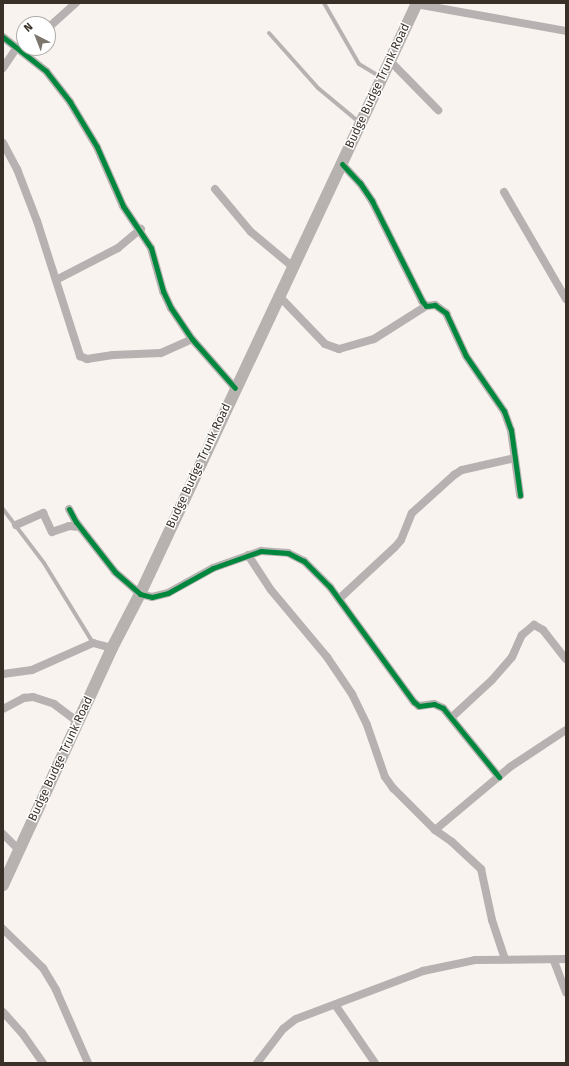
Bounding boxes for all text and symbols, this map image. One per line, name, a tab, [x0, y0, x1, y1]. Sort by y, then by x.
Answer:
north arrow	[16, 16, 56, 56]
text: N	[21, 20, 35, 35]
street label: Budge Budge Trunk Road	[343, 21, 413, 151]
street label: Budge Budge Trunk Road	[164, 401, 234, 531]
street label: Budge Budge Trunk Road	[26, 694, 96, 824]

